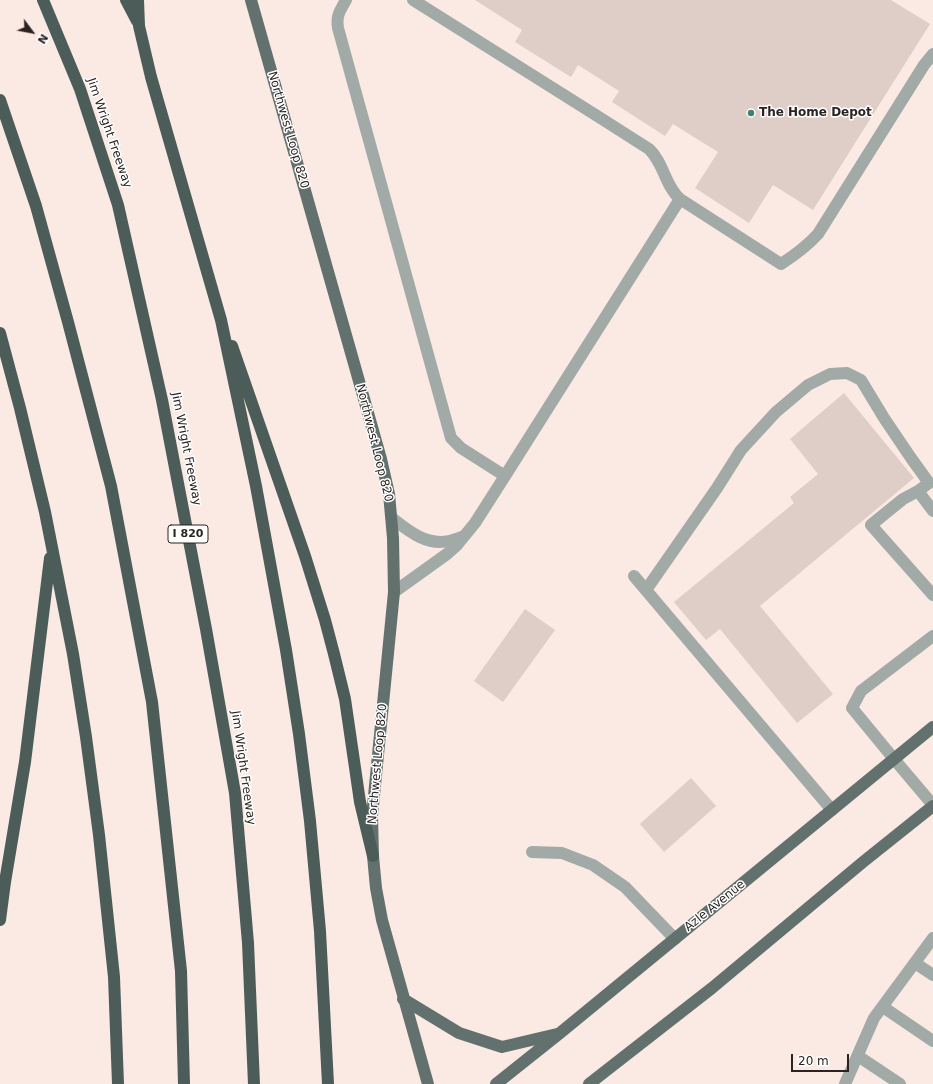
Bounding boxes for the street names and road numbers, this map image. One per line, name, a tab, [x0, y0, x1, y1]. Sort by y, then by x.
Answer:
street label: Northwest Loop 820	[264, 70, 312, 190]
street label: Jim Wright Freeway	[83, 76, 135, 190]
street label: Northwest Loop 820	[352, 383, 396, 503]
street label: Jim Wright Freeway	[168, 391, 204, 507]
road number: I 820	[168, 525, 208, 543]
street label: Northwest Loop 820	[366, 703, 390, 825]
street label: Jim Wright Freeway	[228, 710, 258, 826]
street label: Azle Avenue	[682, 877, 748, 935]

